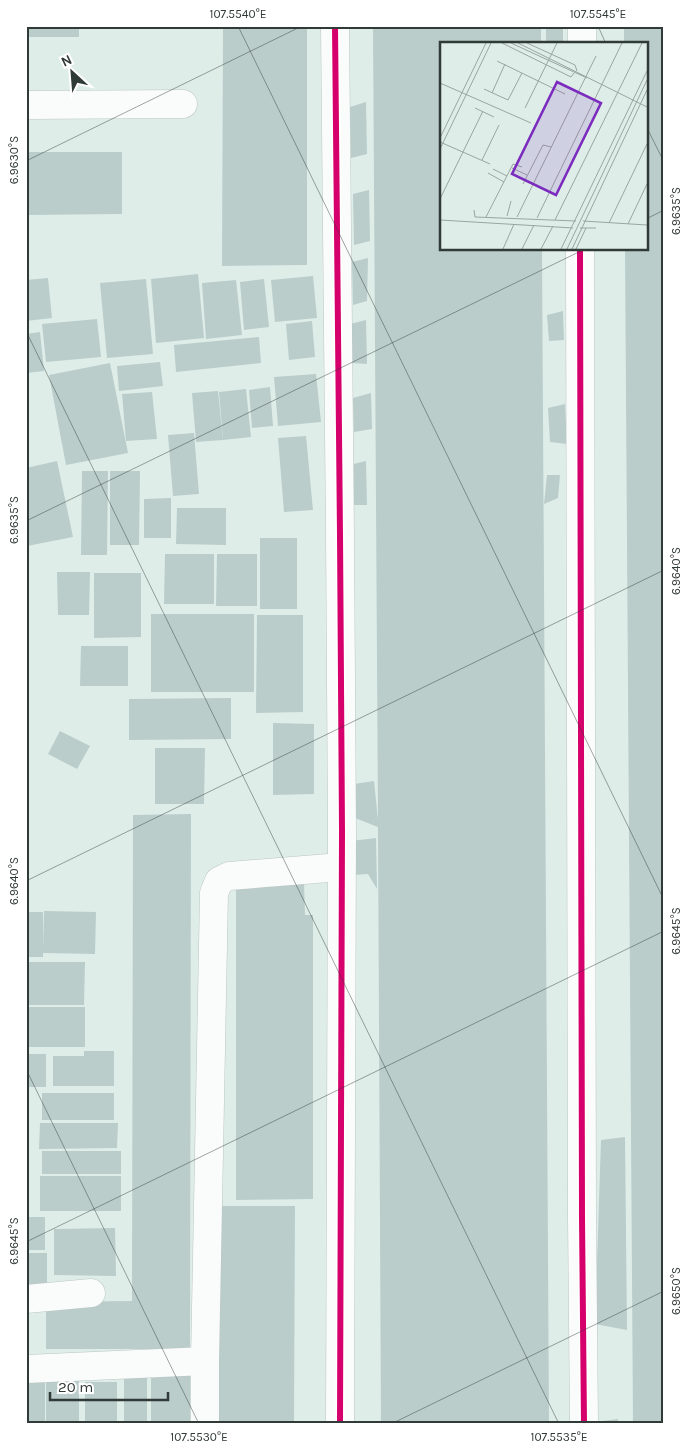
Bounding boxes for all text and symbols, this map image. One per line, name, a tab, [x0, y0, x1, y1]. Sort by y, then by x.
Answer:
text: 107.5540°E	[209, 7, 267, 21]
text: 107.5545°E	[570, 7, 626, 21]
inset map	[440, 42, 648, 250]
north arrow	[48, 48, 98, 98]
text: N	[58, 51, 75, 71]
text: 6.9630°S	[7, 136, 21, 184]
text: 6.9635°S	[669, 187, 683, 235]
text: 6.9635°S	[7, 496, 21, 544]
text: 6.9640°S	[669, 547, 683, 595]
text: 6.9640°S	[7, 857, 21, 905]
text: 6.9645°S	[669, 907, 683, 955]
text: 6.9645°S	[7, 1217, 21, 1265]
text: 6.9650°S	[669, 1267, 683, 1315]
scale bar	[50, 1370, 168, 1402]
text: 20 m	[58, 1378, 93, 1396]
text: 107.5530°E	[170, 1430, 228, 1444]
text: 107.5535°E	[530, 1430, 588, 1444]

